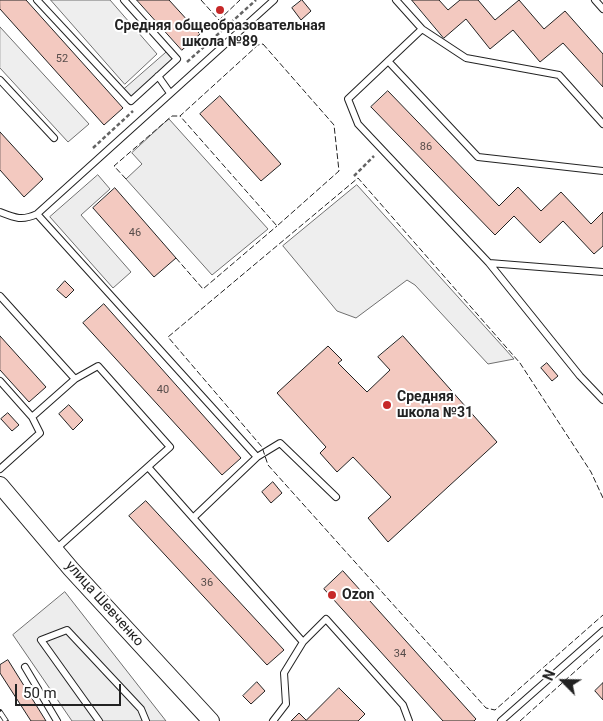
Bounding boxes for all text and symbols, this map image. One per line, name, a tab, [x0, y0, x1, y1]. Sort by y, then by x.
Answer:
marker: Средняя общеобразовательная школа №89	[214, 4, 226, 16]
place label: Средняя общеобразовательная школа №89	[114, 18, 326, 50]
house number: 52	[56, 52, 68, 66]
house number: 86	[420, 140, 432, 154]
house number: 46	[129, 226, 141, 240]
house number: 40	[157, 383, 169, 397]
place label: Средняя школа №31	[397, 389, 473, 422]
marker: Средняя школа №31	[381, 399, 393, 411]
street label: улица Шевченко	[61, 558, 147, 650]
house number: 36	[201, 576, 213, 590]
place label: Ozon	[342, 587, 374, 603]
marker: Ozon	[326, 589, 338, 601]
house number: 34	[394, 647, 406, 661]
north arrow	[538, 656, 588, 706]
text: N	[540, 667, 558, 683]
scale bar	[18, 674, 124, 706]
text: 50 m	[23, 684, 57, 702]

